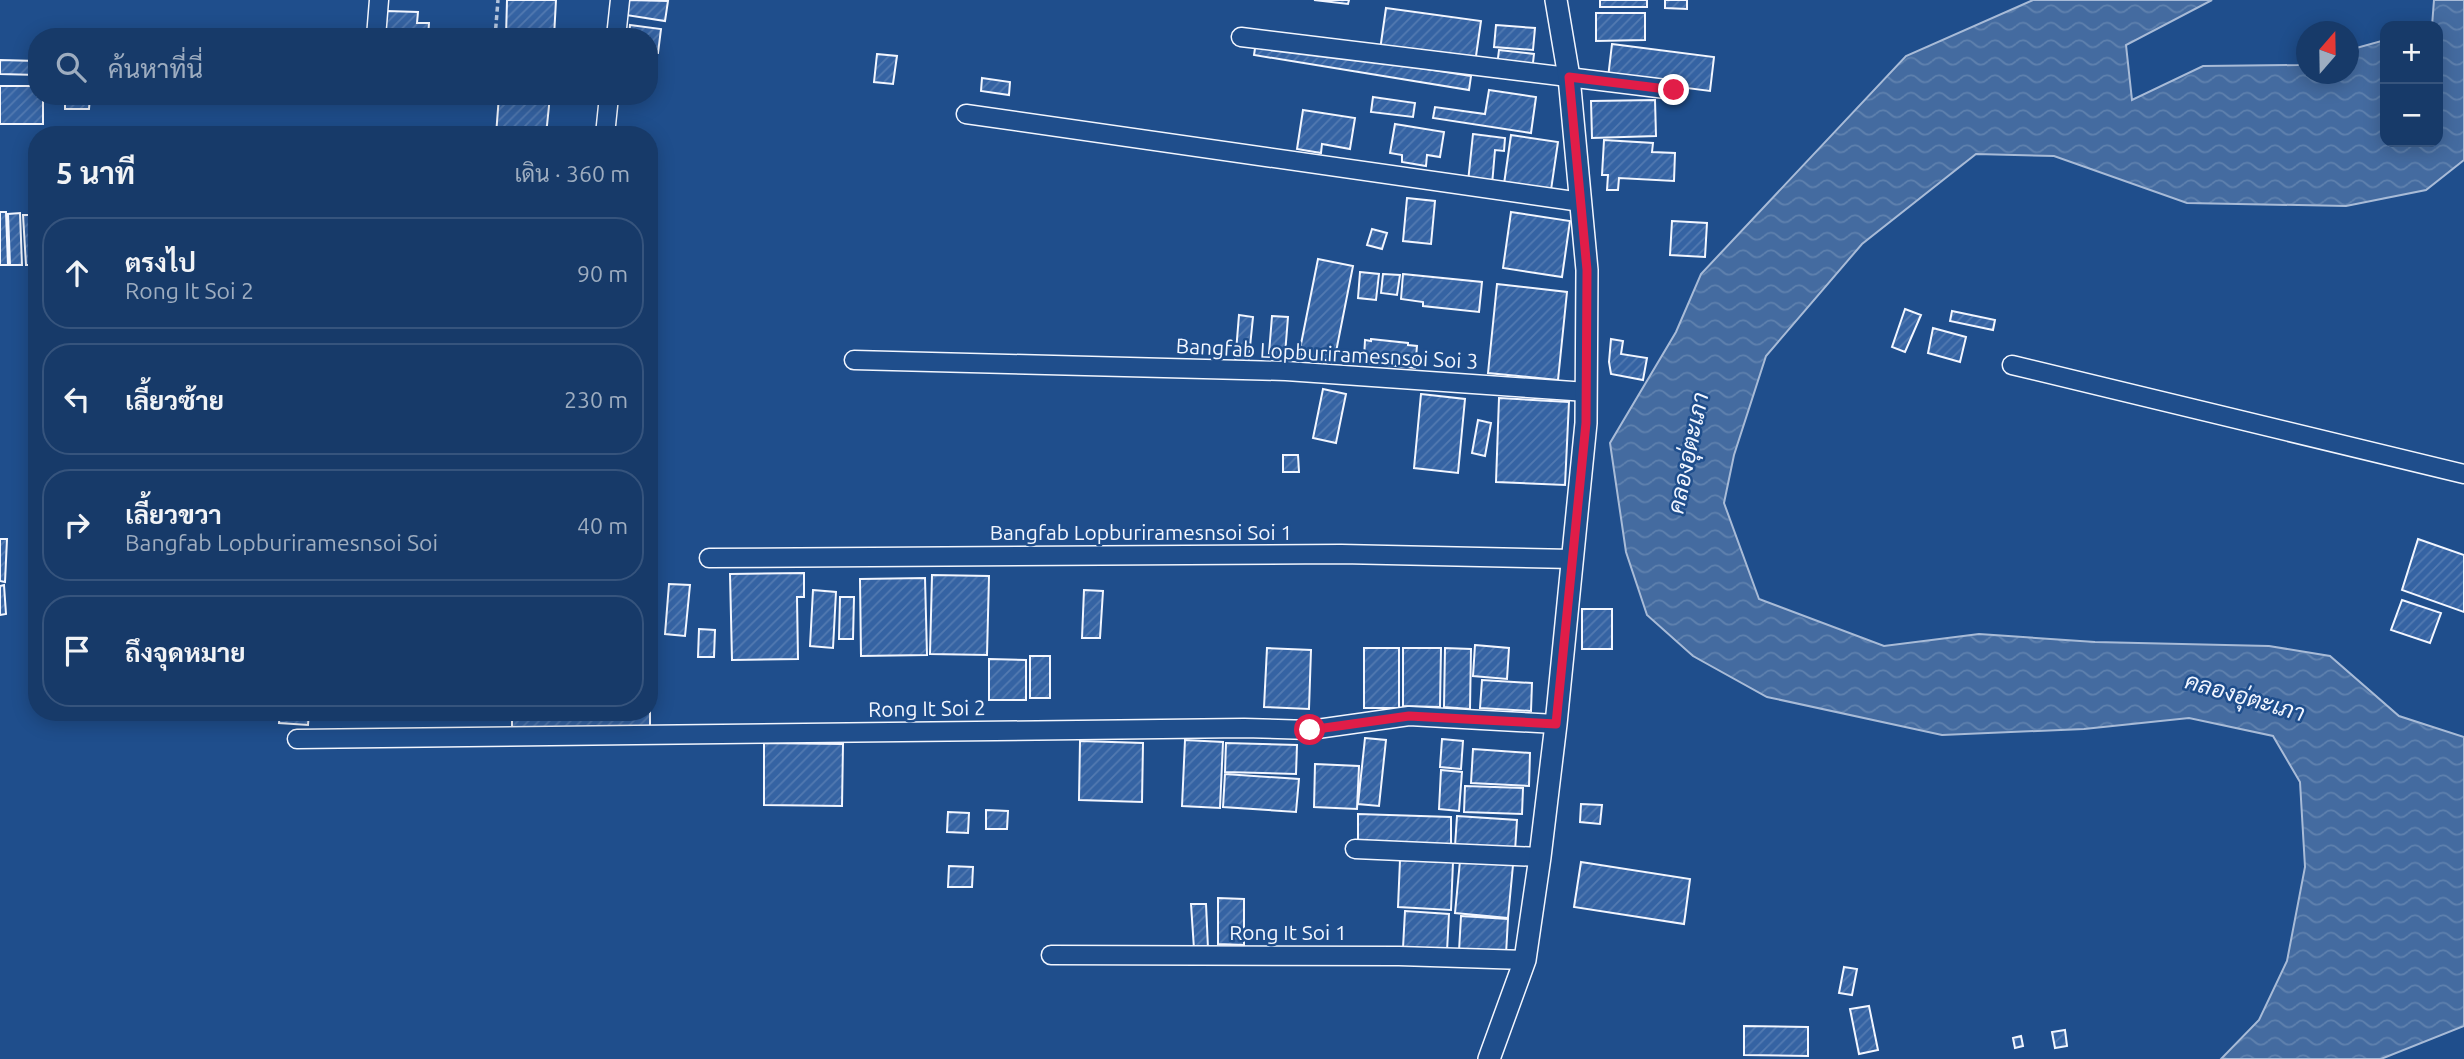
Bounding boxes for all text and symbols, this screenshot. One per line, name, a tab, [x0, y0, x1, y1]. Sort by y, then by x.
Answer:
north arrow	[2296, 21, 2359, 84]
map controls	[2380, 21, 2443, 147]
button: +	[2380, 21, 2443, 84]
search box	[28, 28, 658, 105]
icon: search	[52, 48, 90, 86]
text: ค้นหาที่นี่	[108, 54, 203, 83]
route end	[1658, 74, 1689, 105]
button: −	[2380, 84, 2443, 147]
text: 5 นาที	[56, 156, 135, 190]
text: เดิน · 360 m	[514, 161, 630, 186]
text: ตรงไป	[125, 248, 196, 277]
icon: ahead	[58, 254, 96, 292]
text: 90 m	[577, 261, 628, 286]
text: Rong It Soi 2	[125, 278, 254, 303]
street label: Bangfab Lopburiramesnsoi Soi 3	[1175, 333, 1479, 373]
icon: left	[58, 380, 96, 418]
text: เลี้ยวซ้าย	[125, 386, 224, 415]
text: 230 m	[564, 387, 628, 412]
water label: คลองอุ่ตะเภา	[1661, 390, 1716, 517]
text: เลี้ยวขวา	[125, 500, 222, 529]
icon: right	[58, 506, 96, 544]
text: 40 m	[577, 513, 628, 538]
street label: Bangfab Lopburiramesnsoi Soi 1	[990, 520, 1292, 544]
text: Bangfab Lopburiramesnsoi Soi	[125, 530, 438, 555]
icon: arrive	[58, 632, 96, 670]
text: ถึงจุดหมาย	[125, 638, 246, 667]
water label: คลองอุ่ตะเภา	[2181, 667, 2308, 729]
street label: Rong It Soi 2	[868, 695, 986, 721]
route start	[1294, 714, 1325, 745]
street label: Rong It Soi 1	[1229, 920, 1347, 944]

